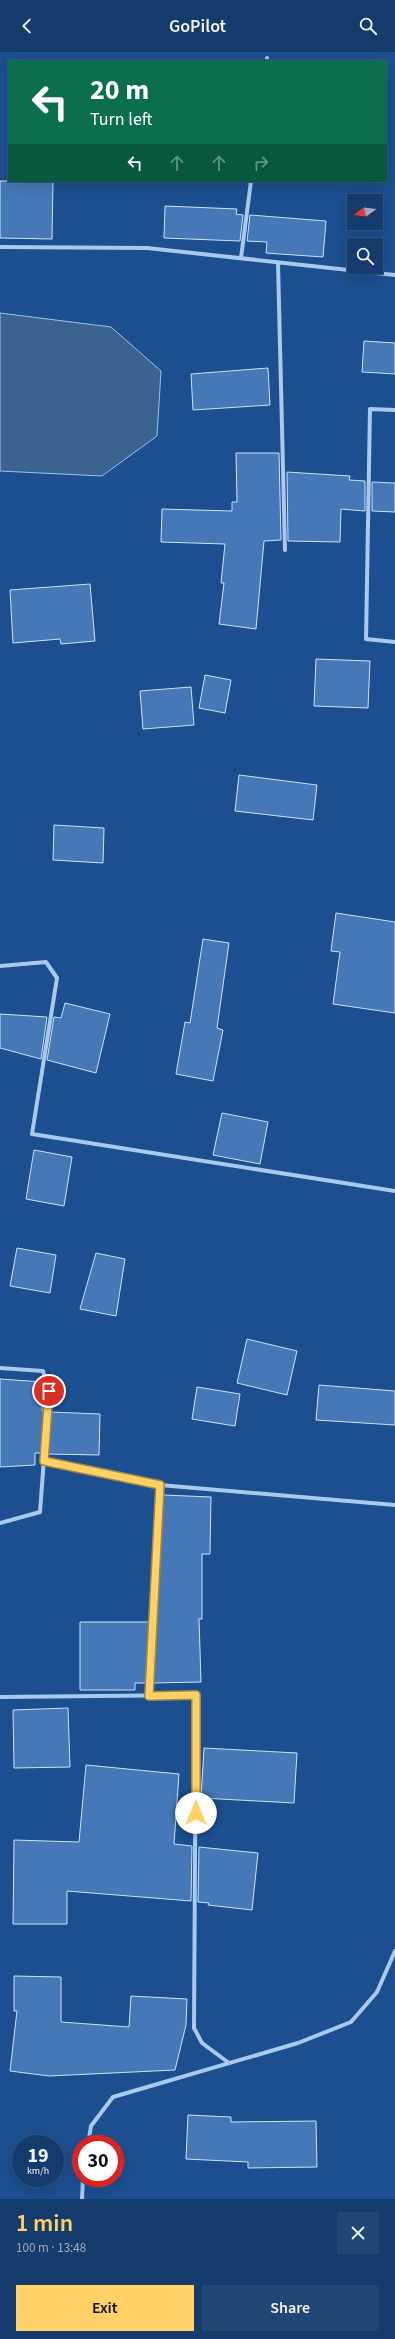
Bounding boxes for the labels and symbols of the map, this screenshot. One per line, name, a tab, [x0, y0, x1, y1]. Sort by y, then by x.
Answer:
north arrow	[347, 194, 383, 230]
pin	[32, 1374, 66, 1408]
position arrow	[175, 1792, 217, 1834]
speed limit sign: 30	[72, 2135, 124, 2187]

